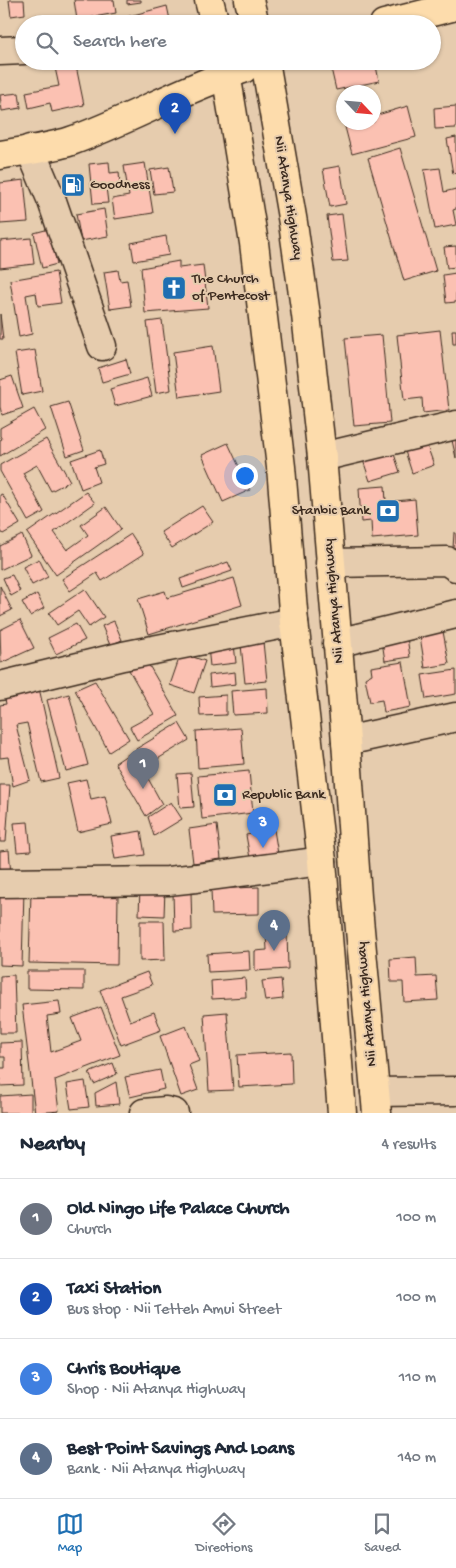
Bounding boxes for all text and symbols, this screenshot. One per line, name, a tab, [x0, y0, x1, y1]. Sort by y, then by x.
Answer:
search box	[15, 15, 441, 70]
icon: search	[33, 29, 61, 57]
text: Search here	[73, 31, 167, 54]
north arrow	[336, 85, 381, 130]
pin: 2	[159, 93, 191, 134]
street label: Nii Atanya Highway	[269, 135, 307, 262]
fuel station icon: Goodness	[60, 172, 86, 198]
place label: Goodness	[90, 176, 150, 194]
place label: The Church of Pentecost	[191, 270, 271, 305]
church icon: The Church of Pentecost	[161, 275, 187, 301]
your location	[232, 463, 258, 489]
bank icon: Stanbic Bank	[375, 498, 401, 524]
place label: Stanbic Bank	[292, 502, 371, 520]
street label: Nii Atanya Highway	[320, 537, 348, 664]
pin: 1	[127, 748, 159, 789]
bank icon: Republic Bank	[212, 782, 238, 808]
place label: Republic Bank	[242, 786, 326, 804]
pin: 3	[247, 807, 279, 848]
pin: 4	[258, 910, 290, 951]
street label: Nii Atanya Highway	[353, 940, 381, 1067]
text: Nearby	[20, 1133, 85, 1158]
text: 4 results	[381, 1136, 436, 1155]
text: Old Ningo Life Palace Church	[67, 1198, 290, 1221]
text: 1	[33, 1209, 39, 1228]
text: 100 m	[396, 1209, 436, 1228]
text: Church	[67, 1221, 111, 1240]
text: Taxi Station	[67, 1278, 161, 1301]
text: 2	[32, 1289, 40, 1308]
text: 100 m	[396, 1289, 436, 1308]
text: Bus stop · Nii Tetteh Amui Street	[67, 1301, 281, 1320]
text: Chris Boutique	[67, 1358, 180, 1381]
text: 3	[32, 1369, 40, 1388]
text: 110 m	[399, 1369, 436, 1388]
text: Shop · Nii Atanya Highway	[67, 1381, 245, 1400]
text: Best Point Savings And Loans	[67, 1438, 294, 1461]
text: 4	[32, 1449, 40, 1468]
text: 140 m	[398, 1449, 436, 1468]
text: Bank · Nii Atanya Highway	[67, 1461, 245, 1480]
tab: Map	[56, 1510, 84, 1557]
tab: Directions	[196, 1510, 253, 1557]
tab: Saved	[364, 1510, 400, 1557]

